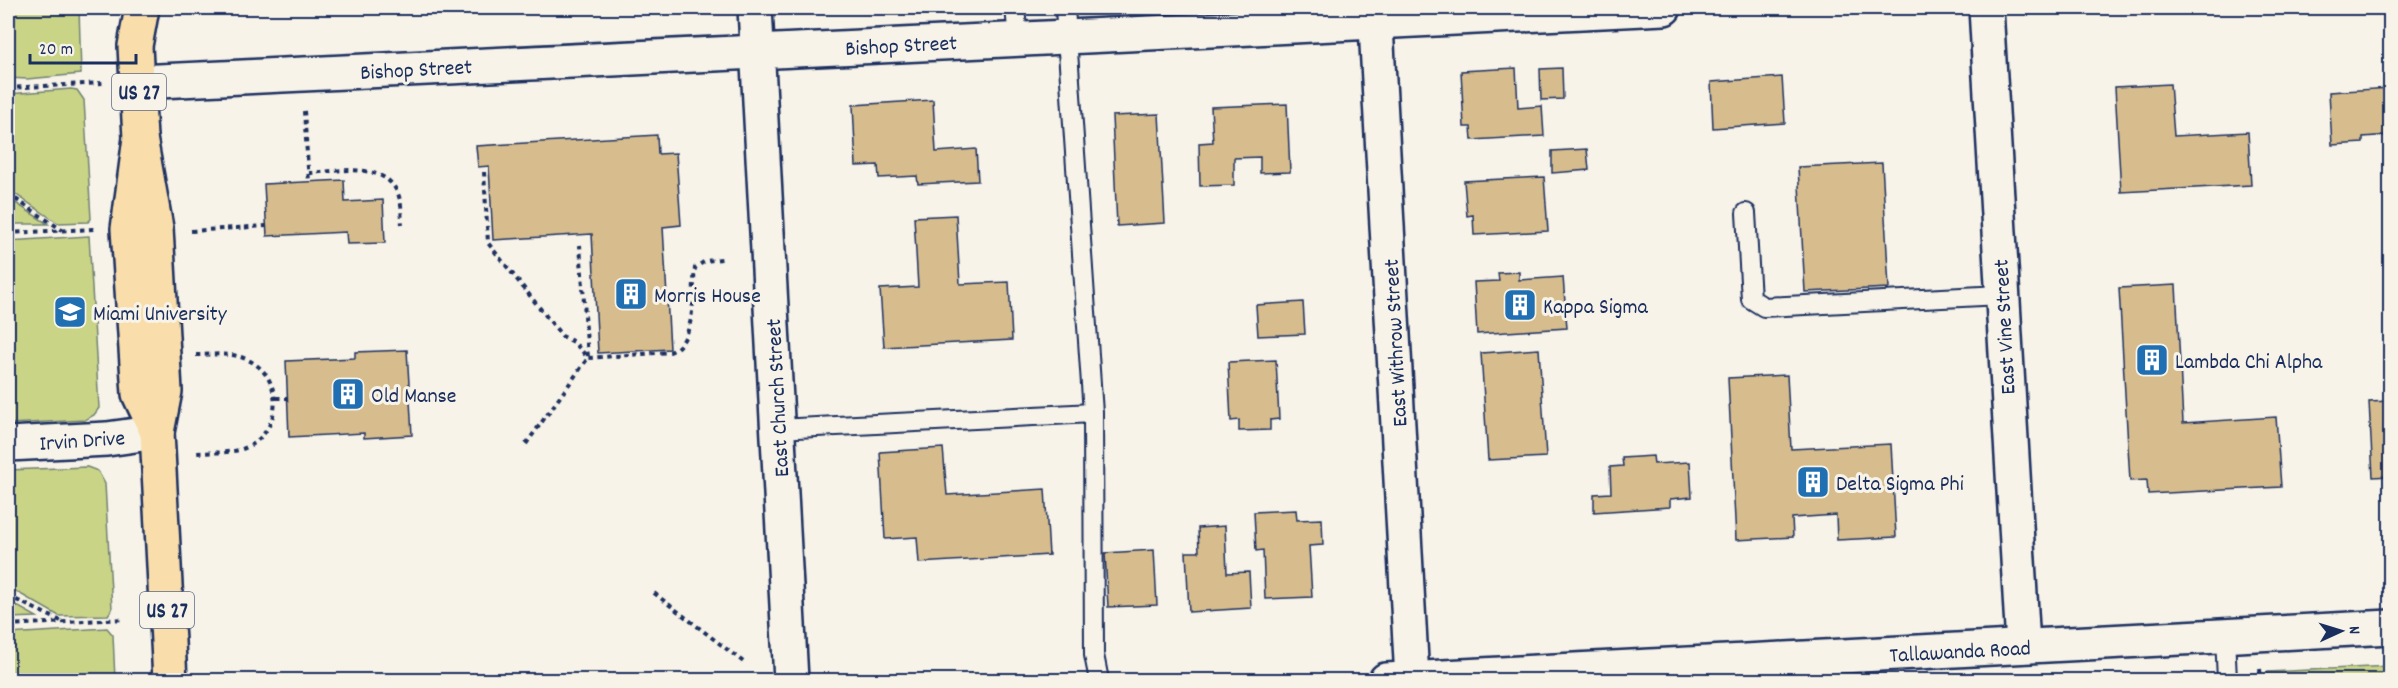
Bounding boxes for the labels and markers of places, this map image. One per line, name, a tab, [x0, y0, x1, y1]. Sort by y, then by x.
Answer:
building icon: Morris House	[613, 276, 649, 312]
place label: Morris House	[654, 282, 761, 313]
building icon: Kappa Sigma	[1502, 287, 1538, 323]
place label: Kappa Sigma	[1543, 293, 1649, 324]
school or university icon: Miami University	[52, 294, 88, 330]
place label: Miami University	[93, 300, 228, 331]
building icon: Lambda Chi Alpha	[2134, 342, 2170, 378]
place label: Lambda Chi Alpha	[2175, 348, 2323, 379]
building icon: Old Manse	[330, 376, 366, 412]
place label: Old Manse	[371, 382, 457, 413]
building icon: Delta Sigma Phi	[1795, 464, 1831, 500]
place label: Delta Sigma Phi	[1836, 470, 1964, 501]

